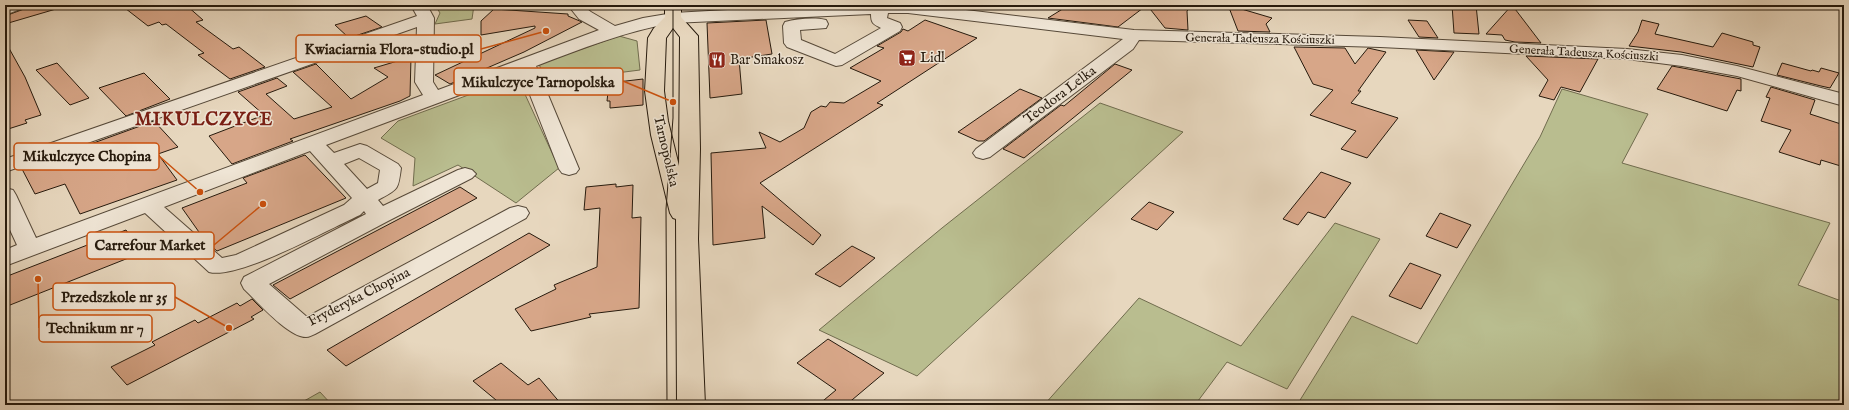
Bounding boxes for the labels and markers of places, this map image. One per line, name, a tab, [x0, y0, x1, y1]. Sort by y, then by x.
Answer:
callout: Kwiaciarnia Flora-studio.pl	[296, 35, 481, 62]
supermarket icon: Lidl	[897, 48, 917, 68]
place label: Lidl	[920, 49, 945, 67]
restaurant icon: Bar Smakosz	[707, 50, 727, 70]
place label: Bar Smakosz	[730, 51, 804, 69]
callout: Mikulczyce Tarnopolska	[454, 68, 623, 95]
callout: Mikulczyce Chopina	[14, 143, 159, 170]
callout: Carrefour Market	[87, 232, 214, 259]
callout: Przedszkole nr 35	[53, 283, 175, 310]
callout: Technikum nr 7	[39, 315, 152, 342]

